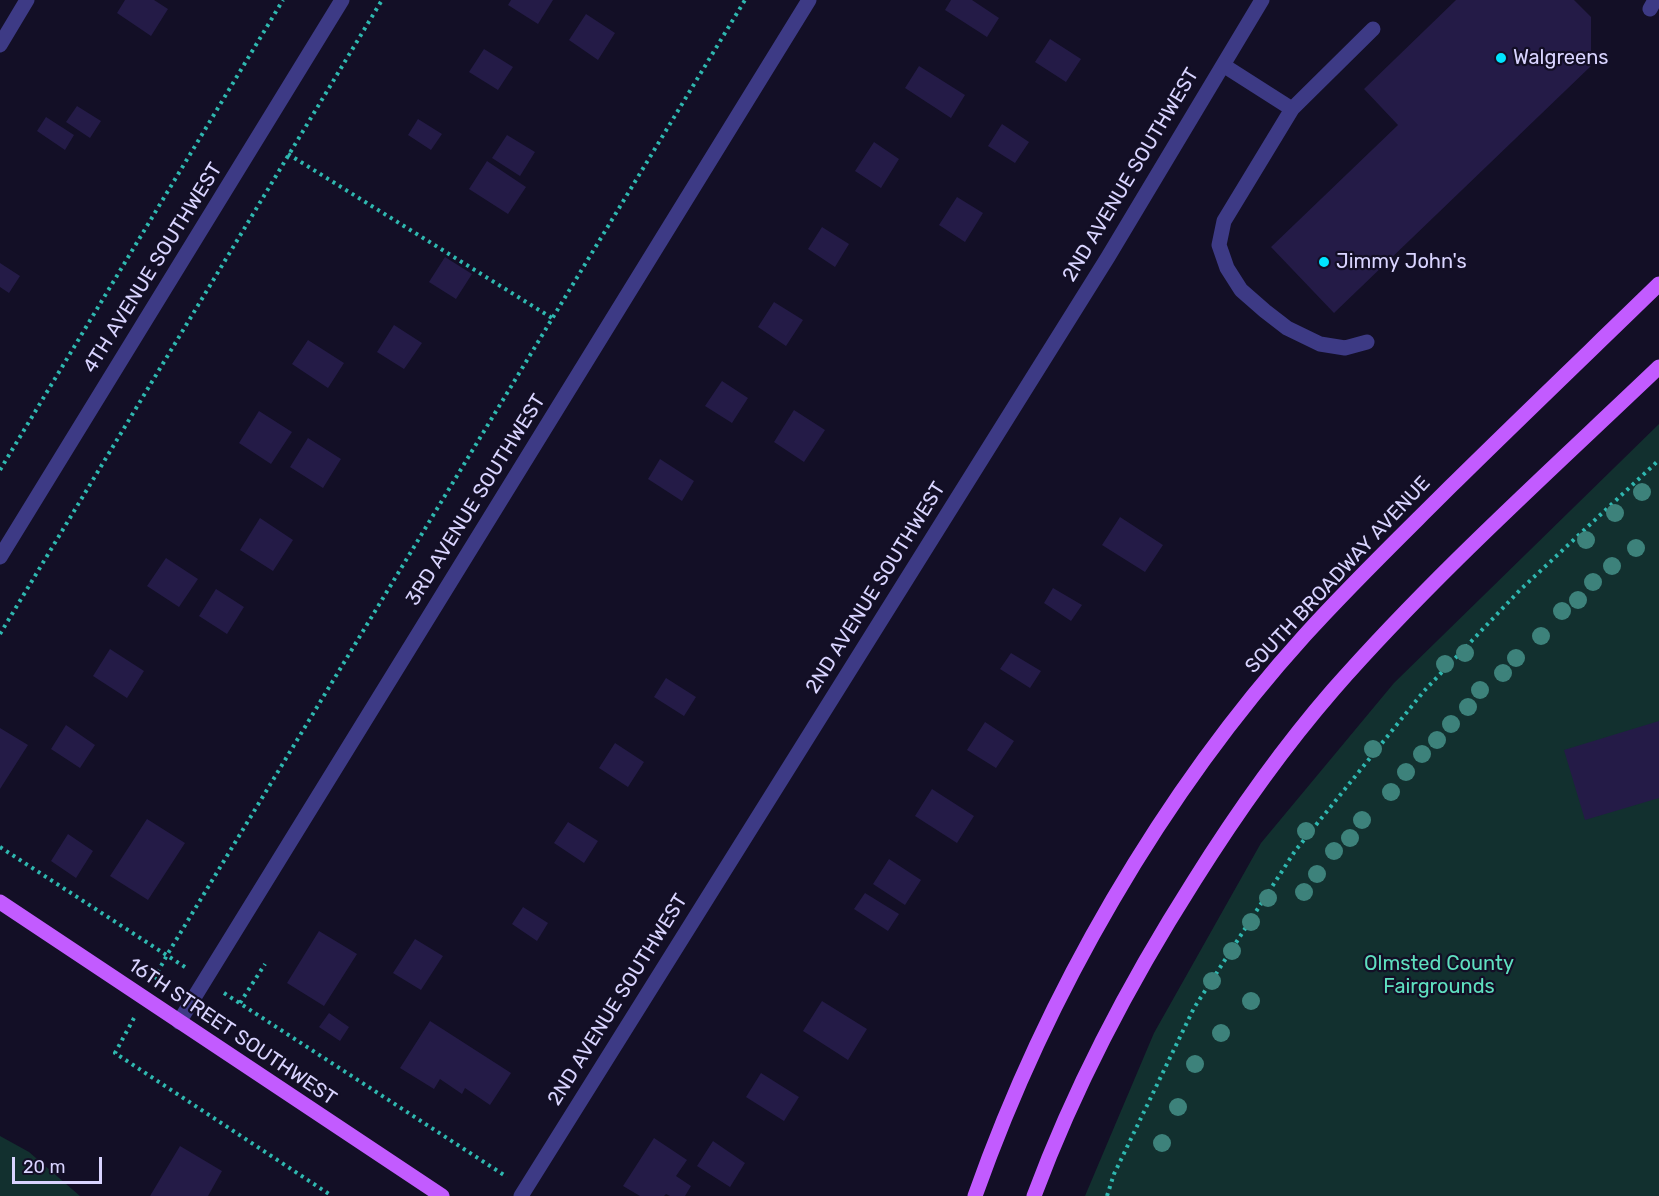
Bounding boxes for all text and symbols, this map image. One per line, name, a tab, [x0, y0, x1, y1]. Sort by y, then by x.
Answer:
place label: Walgreens	[1513, 46, 1609, 70]
marker: Walgreens	[1494, 51, 1508, 65]
street label: 2ND AVENUE SOUTHWEST	[1058, 64, 1204, 286]
street label: 4TH AVENUE SOUTHWEST	[78, 159, 228, 377]
place label: Jimmy John's	[1336, 250, 1467, 274]
marker: Jimmy John's	[1317, 255, 1331, 269]
street label: 3RD AVENUE SOUTHWEST	[401, 390, 551, 610]
street label: SOUTH BROADWAY AVENUE	[1240, 472, 1436, 678]
street label: 2ND AVENUE SOUTHWEST	[801, 478, 951, 698]
street label: 2ND AVENUE SOUTHWEST	[543, 890, 693, 1110]
park label: Olmsted County Fairgrounds	[1364, 952, 1514, 999]
street label: 16TH STREET SOUTHWEST	[123, 953, 341, 1111]
scale bar	[15, 1145, 105, 1183]
text: 20 m	[23, 1156, 65, 1178]

